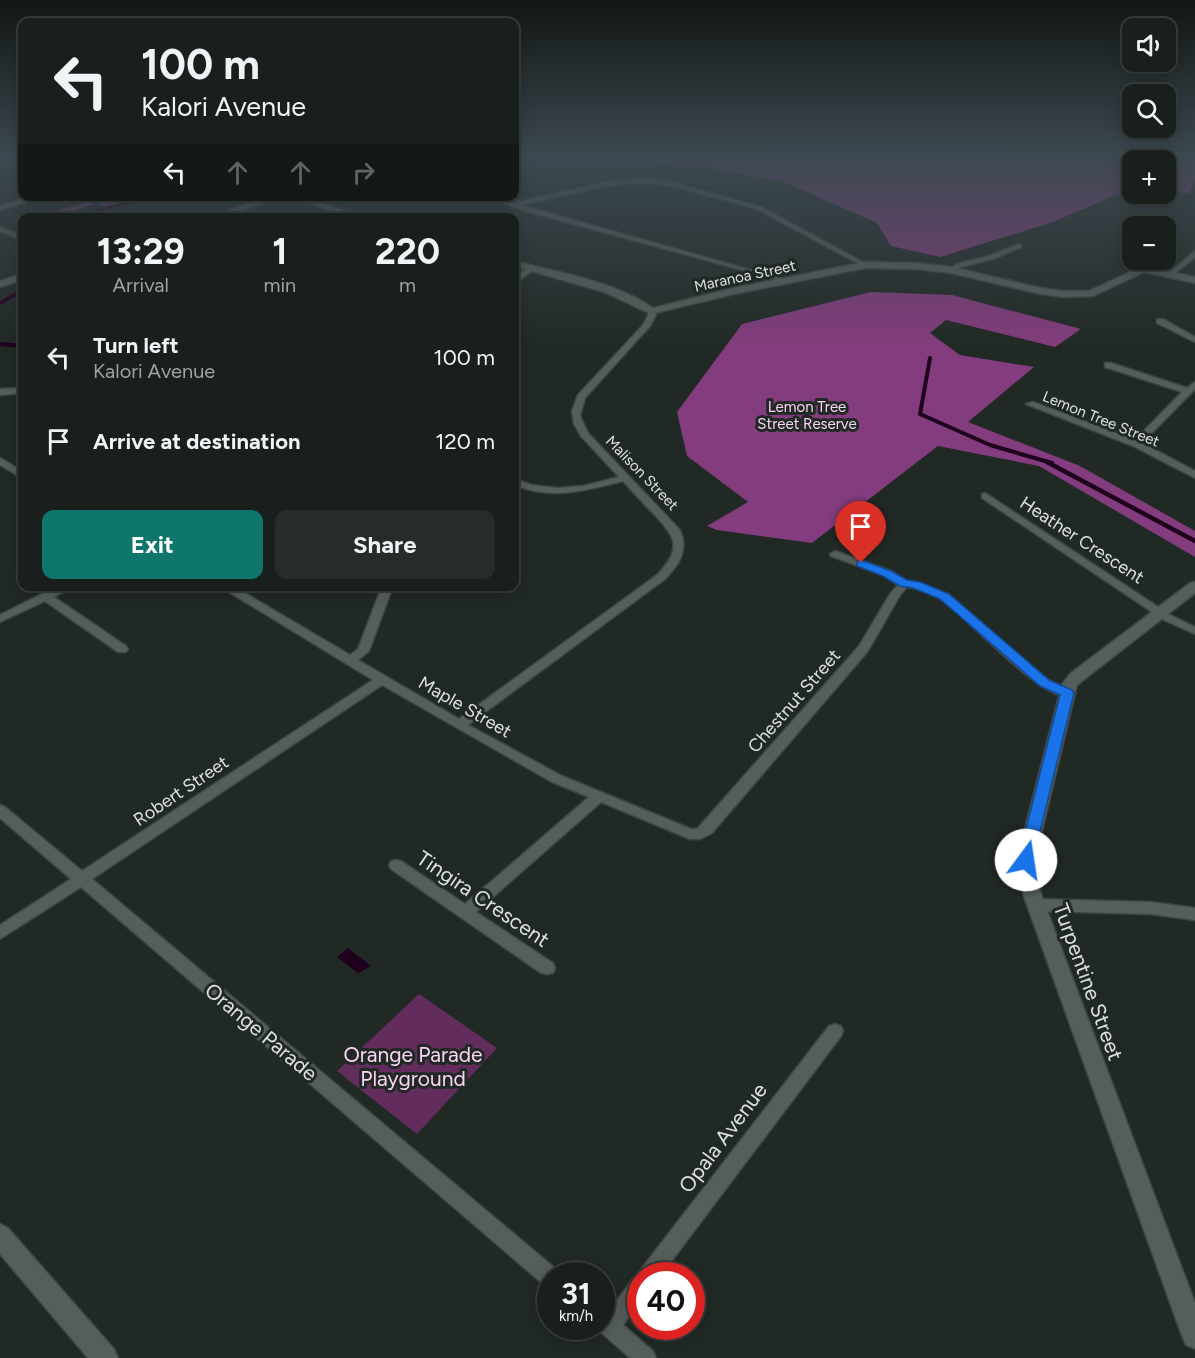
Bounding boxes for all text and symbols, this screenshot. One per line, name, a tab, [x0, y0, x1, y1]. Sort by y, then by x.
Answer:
map controls	[1122, 18, 1176, 270]
button: sound	[1122, 18, 1176, 72]
text: 100 m	[141, 39, 260, 90]
icon: left	[42, 42, 120, 120]
button: search	[1122, 84, 1176, 138]
text: Kalori Avenue	[141, 90, 306, 123]
button: +	[1122, 150, 1176, 204]
icon: left	[158, 156, 191, 189]
icon: ahead	[221, 156, 254, 189]
icon: ahead	[284, 156, 317, 189]
icon: right	[347, 156, 380, 189]
button: −	[1122, 216, 1176, 270]
text: 13:29	[97, 230, 185, 273]
text: 1	[272, 230, 287, 273]
text: 220	[375, 230, 440, 273]
street label: Maranoa Street	[693, 256, 798, 296]
text: Arrival	[112, 273, 169, 297]
text: min	[263, 273, 296, 297]
text: m	[399, 273, 416, 297]
text: Turn left	[93, 332, 179, 359]
icon: left	[42, 341, 75, 374]
text: 100 m	[434, 344, 495, 371]
text: Kalori Avenue	[93, 359, 215, 383]
street label: Lemon Tree Street	[1040, 387, 1162, 451]
park label: Lemon Tree Street Reserve	[757, 398, 857, 433]
icon: arrive	[42, 425, 75, 458]
text: Arrive at destination	[93, 428, 301, 455]
text: 120 m	[435, 428, 495, 455]
street label: Malison Street	[602, 432, 682, 514]
street label: Heather Crescent	[1016, 492, 1148, 588]
pin	[835, 501, 886, 563]
button: Exit	[42, 510, 263, 579]
button: Share	[275, 510, 495, 579]
icon: arrive	[844, 510, 877, 543]
street label: Chestnut Street	[743, 645, 845, 757]
street label: Maple Street	[415, 672, 516, 743]
street label: Robert Street	[129, 751, 233, 831]
position arrow	[994, 828, 1058, 892]
street label: Tingira Crescent	[412, 845, 554, 952]
street label: Turpentine Street	[1049, 900, 1128, 1064]
street label: Orange Parade	[200, 977, 323, 1086]
park label: Orange Parade Playground	[343, 1042, 483, 1091]
street label: Opala Avenue	[673, 1078, 772, 1198]
speed limit sign: 40	[627, 1262, 705, 1340]
text: 31	[561, 1275, 591, 1312]
text: km/h	[559, 1307, 593, 1325]

